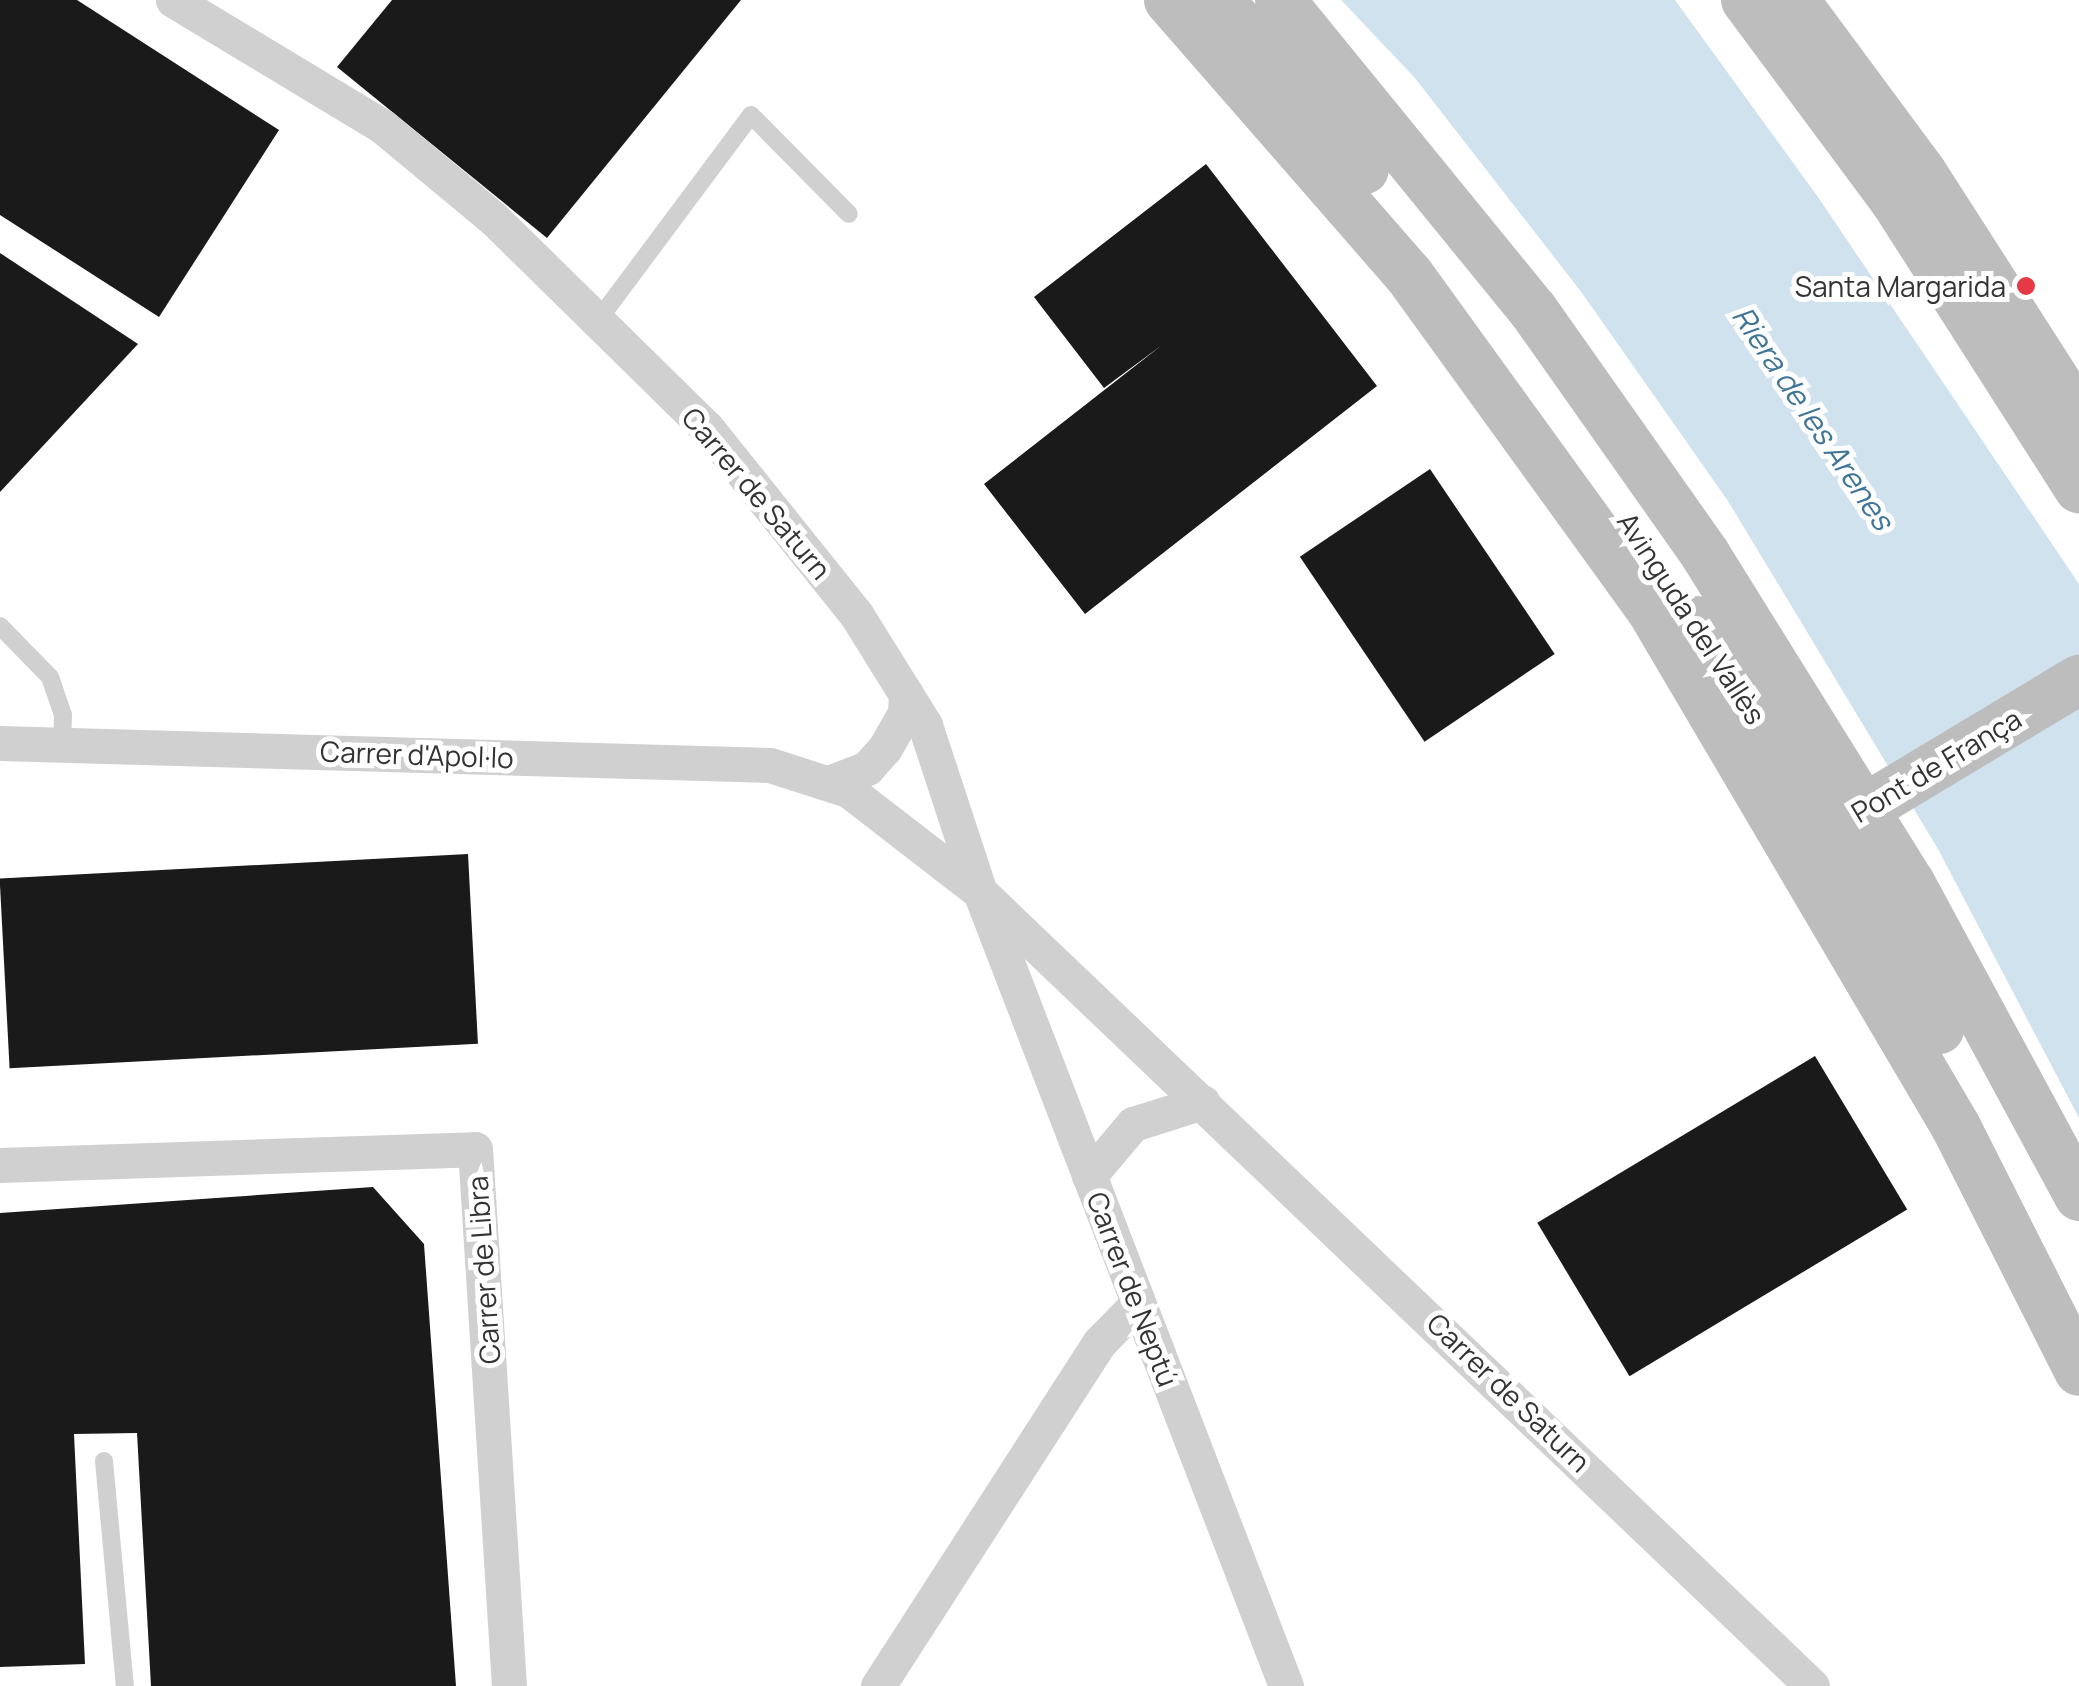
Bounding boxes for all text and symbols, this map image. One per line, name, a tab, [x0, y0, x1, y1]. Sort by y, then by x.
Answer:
place label: Santa Margarida	[1795, 269, 2006, 303]
marker: Santa Margarida	[2015, 275, 2037, 297]
water label: Riera de les Arenes	[1725, 300, 1901, 536]
street label: Carrer de Saturn	[676, 400, 838, 586]
street label: Avinguda del Vallès	[1611, 506, 1773, 730]
street label: Pont de França	[1845, 701, 2027, 829]
street label: Carrer d'Apol·lo	[320, 734, 514, 774]
street label: Carrer de Libra	[460, 1175, 506, 1365]
street label: Carrer de Neptú	[1080, 1187, 1186, 1391]
street label: Carrer de Saturn	[1421, 1306, 1597, 1478]

